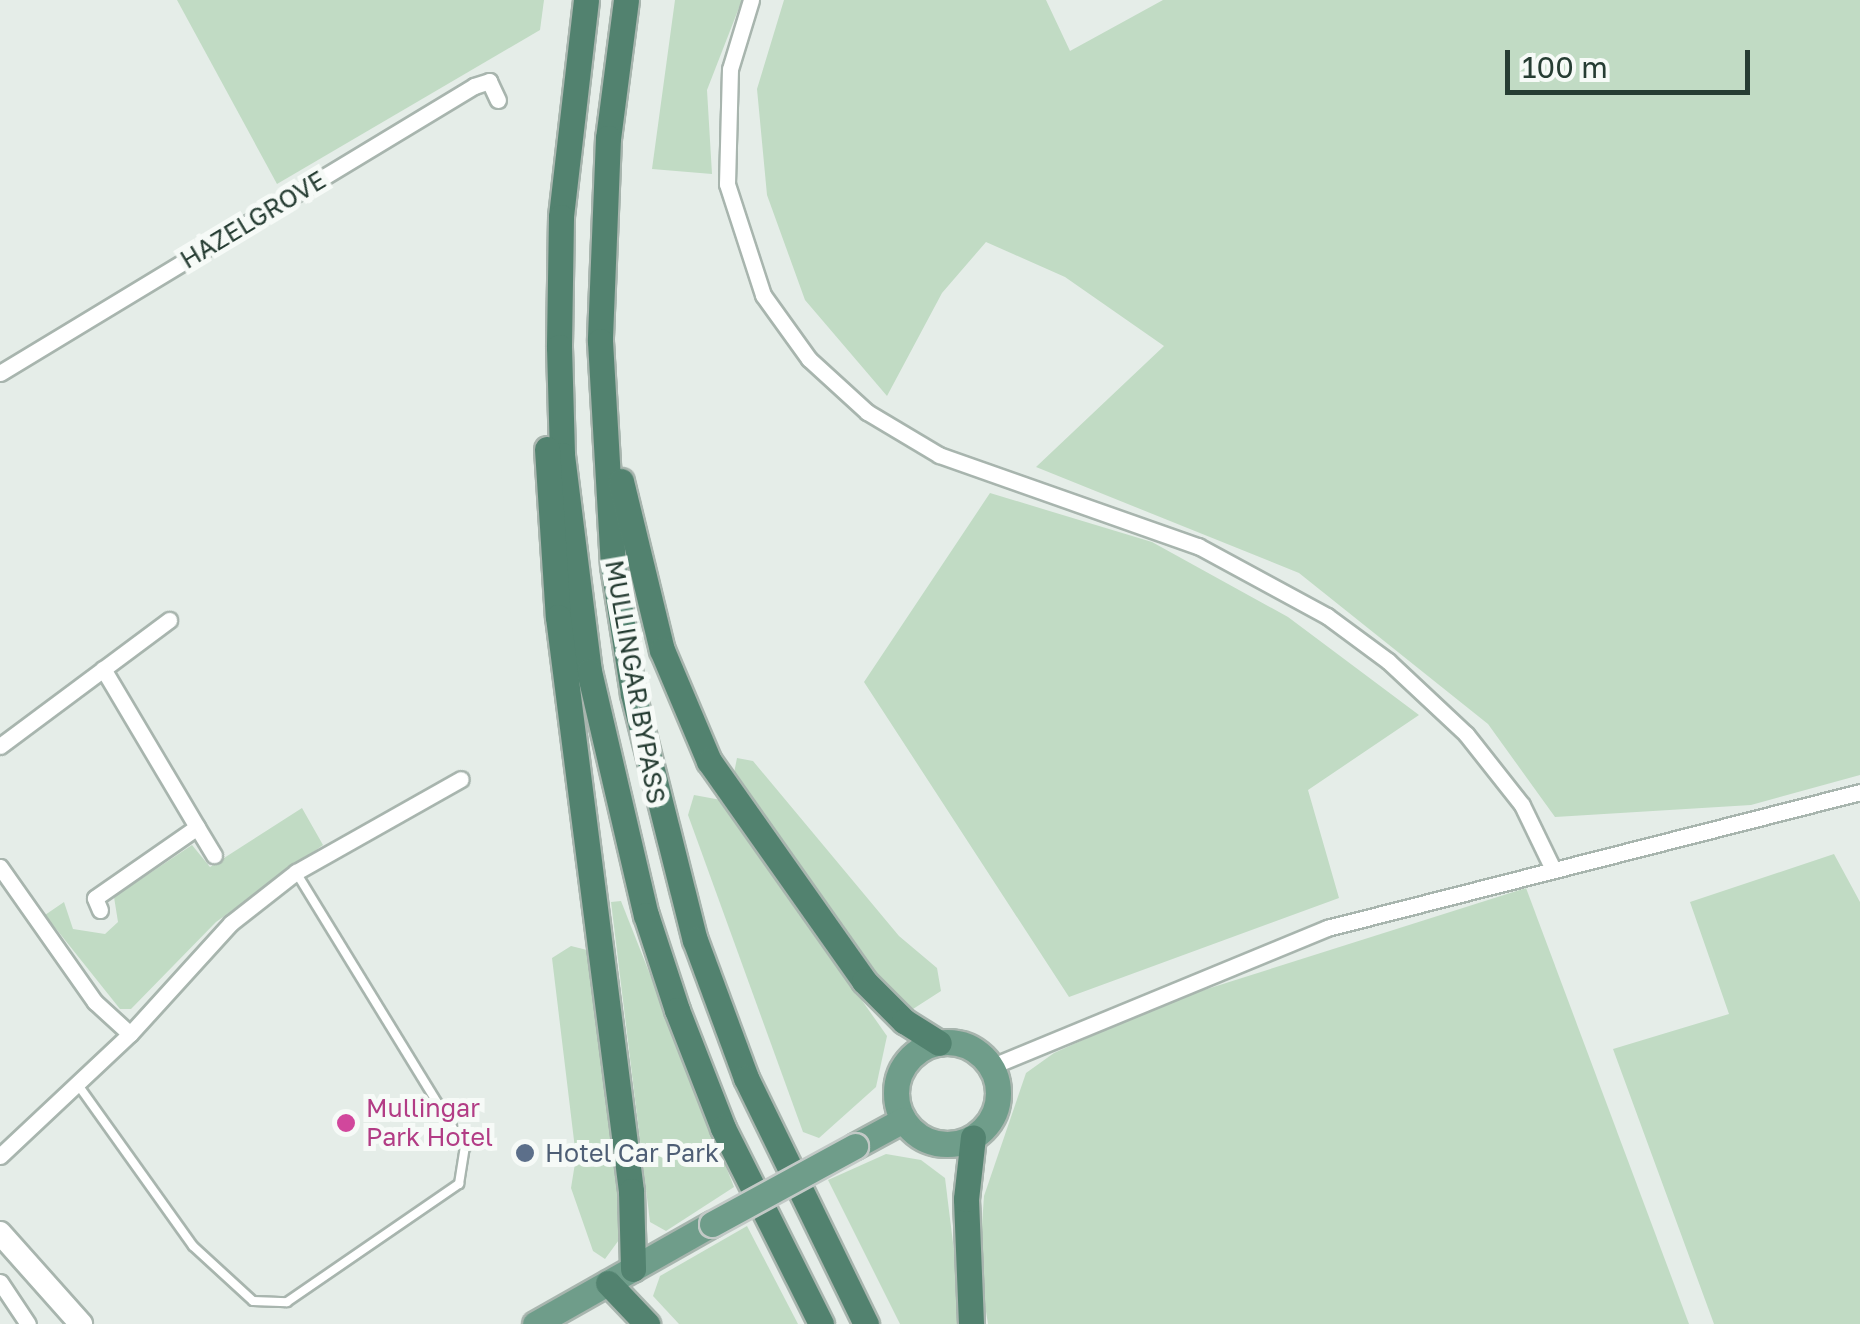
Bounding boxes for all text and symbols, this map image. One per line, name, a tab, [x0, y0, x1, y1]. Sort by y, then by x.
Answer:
scale bar	[1510, 30, 1755, 92]
text: 100 m	[1522, 49, 1608, 85]
street label: HAZELGROVE	[175, 165, 331, 275]
street label: MULLINGAR BYPASS	[599, 558, 671, 806]
place label: Mullingar Park Hotel	[366, 1094, 493, 1153]
marker: Mullingar Park Hotel	[335, 1112, 357, 1134]
place label: Hotel Car Park	[545, 1138, 719, 1168]
marker: Hotel Car Park	[514, 1142, 536, 1164]

